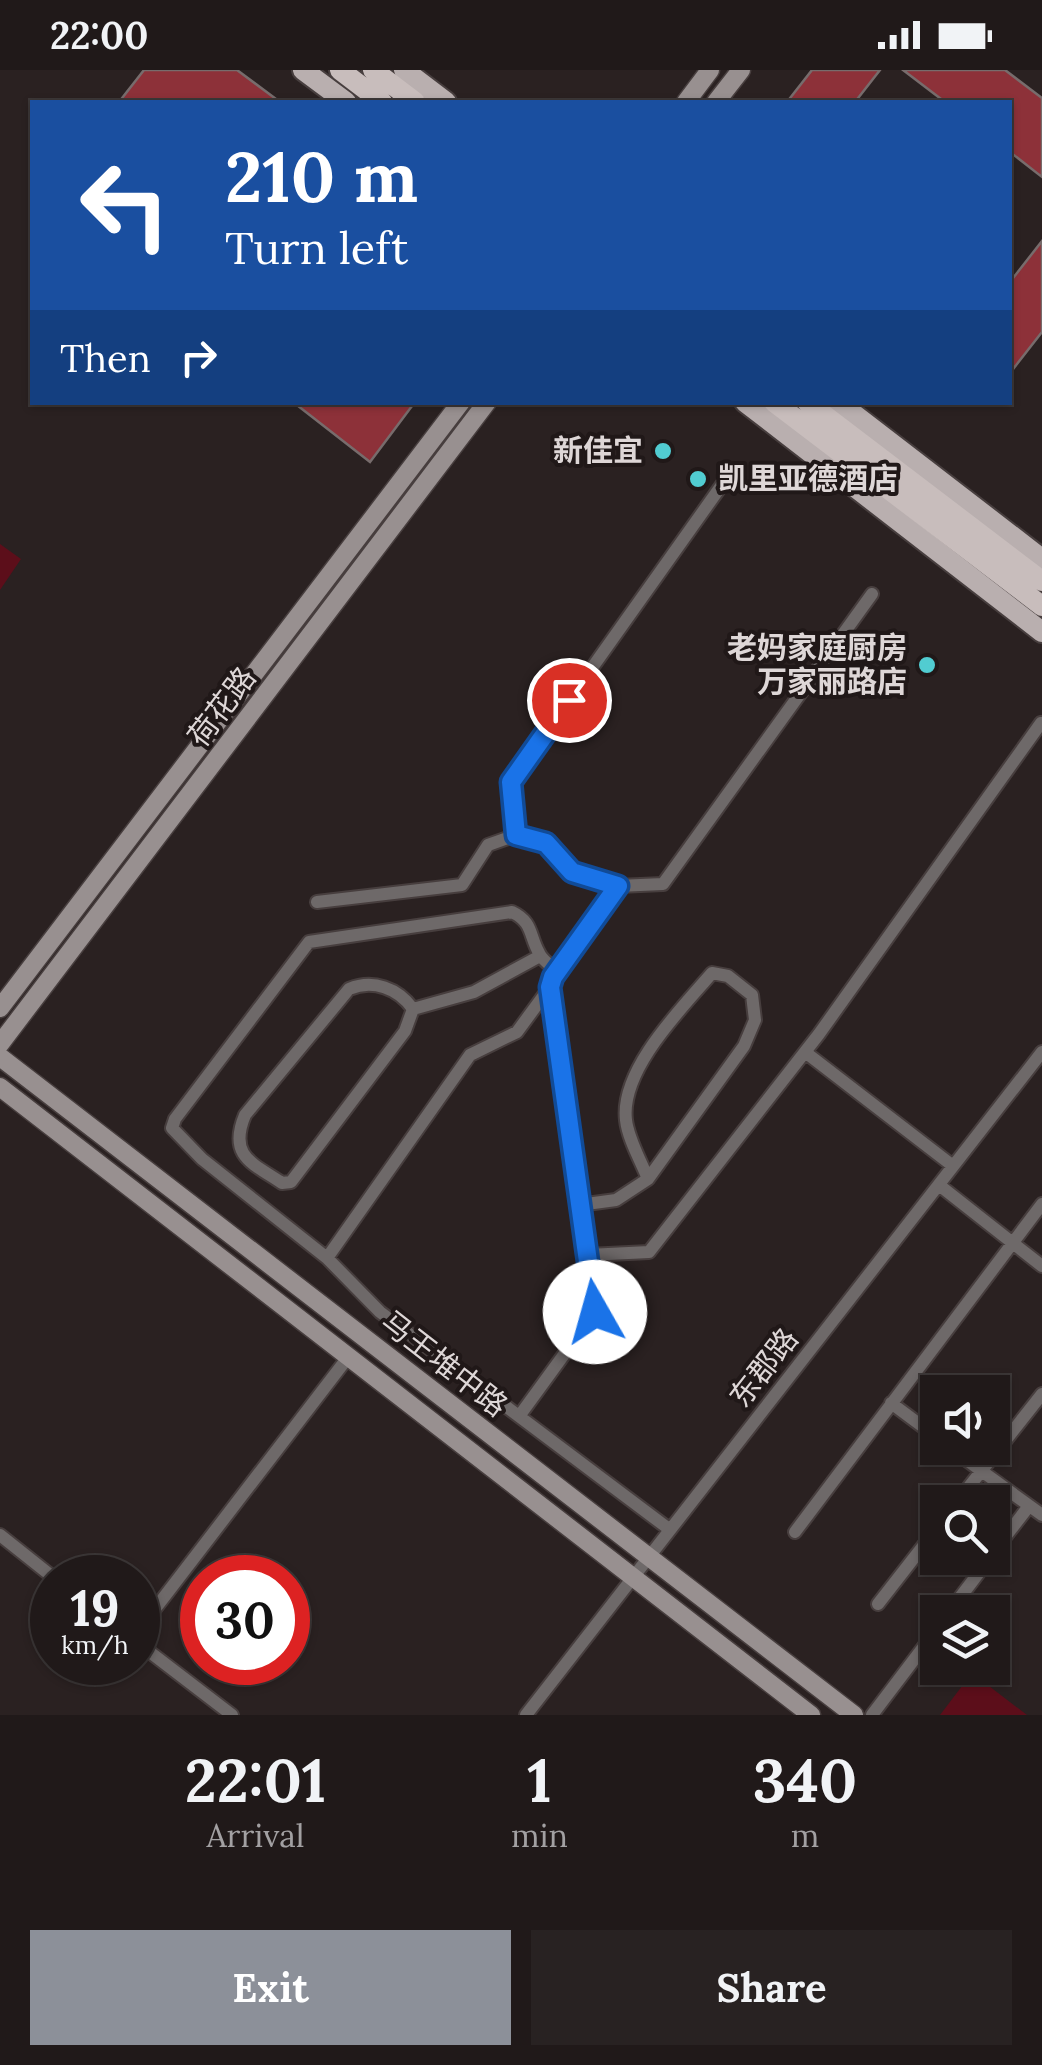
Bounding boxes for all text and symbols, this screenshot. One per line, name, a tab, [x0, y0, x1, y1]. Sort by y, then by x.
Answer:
text: 22:00	[50, 11, 148, 59]
text: 210 m	[225, 132, 418, 221]
icon: left	[60, 140, 190, 270]
text: Turn left	[225, 219, 408, 276]
icon: right	[171, 330, 226, 385]
text: Then	[60, 334, 151, 382]
place label: 新佳宜	[553, 431, 643, 469]
marker: 新佳宜	[652, 440, 674, 462]
place label: 凯里亚德酒店	[718, 459, 898, 497]
marker: 凯里亚德酒店	[687, 468, 709, 490]
place label: 老妈家庭厨房 万家丽路店	[727, 628, 907, 700]
marker: 老妈家庭厨房 万家丽路店	[916, 654, 938, 676]
pin	[527, 658, 612, 743]
street label: 荷花路	[179, 659, 263, 754]
icon: arrive	[542, 673, 597, 728]
position arrow	[543, 1260, 647, 1364]
street label: 马王堆中路	[374, 1302, 515, 1424]
street label: 东郡路	[721, 1320, 806, 1415]
map controls	[920, 1375, 1010, 1685]
button: sound	[920, 1375, 1010, 1465]
button: search	[920, 1485, 1010, 1575]
speed limit sign: 30	[180, 1555, 310, 1685]
text: 19	[70, 1576, 120, 1640]
button: layers	[920, 1595, 1010, 1685]
text: km/h	[61, 1629, 129, 1661]
text: 22:01	[185, 1742, 326, 1818]
text: 1	[527, 1742, 552, 1818]
text: 340	[753, 1742, 857, 1818]
text: Arrival	[207, 1815, 304, 1856]
text: min	[511, 1815, 568, 1856]
text: m	[791, 1815, 819, 1856]
button: Exit	[30, 1930, 511, 2045]
button: Share	[531, 1930, 1012, 2045]

